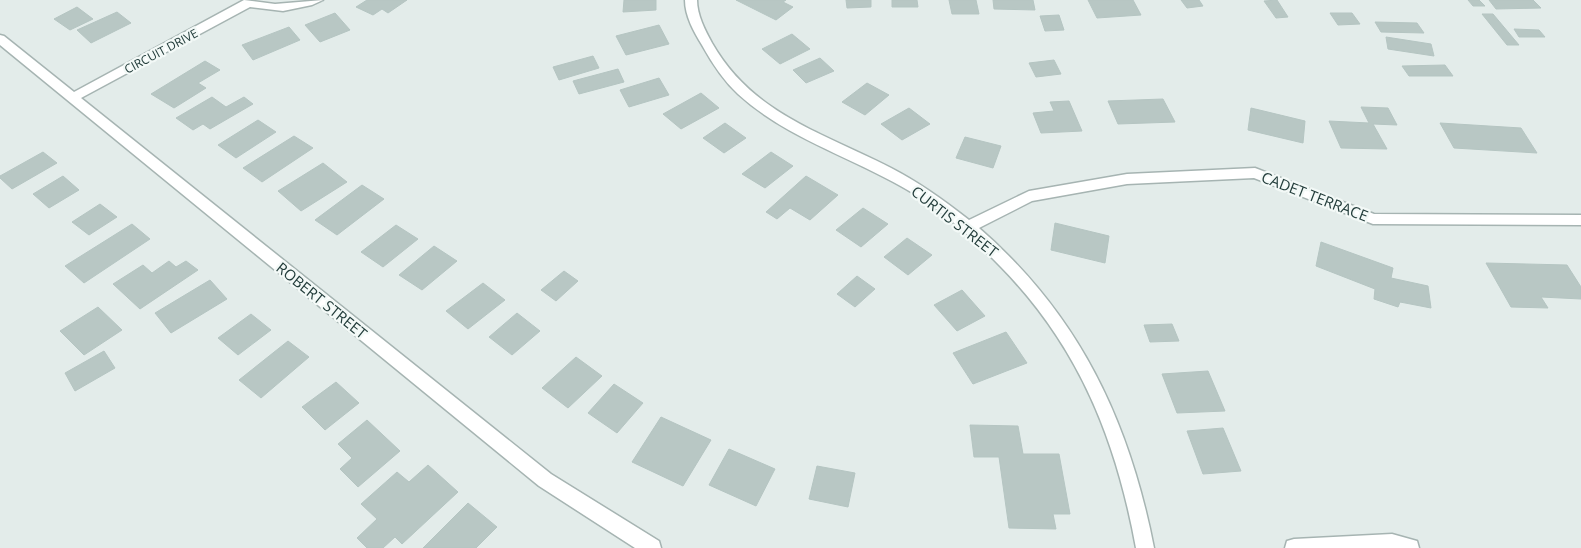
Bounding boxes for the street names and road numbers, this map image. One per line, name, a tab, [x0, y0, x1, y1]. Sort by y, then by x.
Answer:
street label: CIRCUIT DRIVE	[121, 24, 201, 78]
street label: CADET TERRACE	[1259, 166, 1371, 226]
street label: CURTIS STREET	[908, 181, 1003, 262]
street label: ROBERT STREET	[273, 257, 372, 343]

